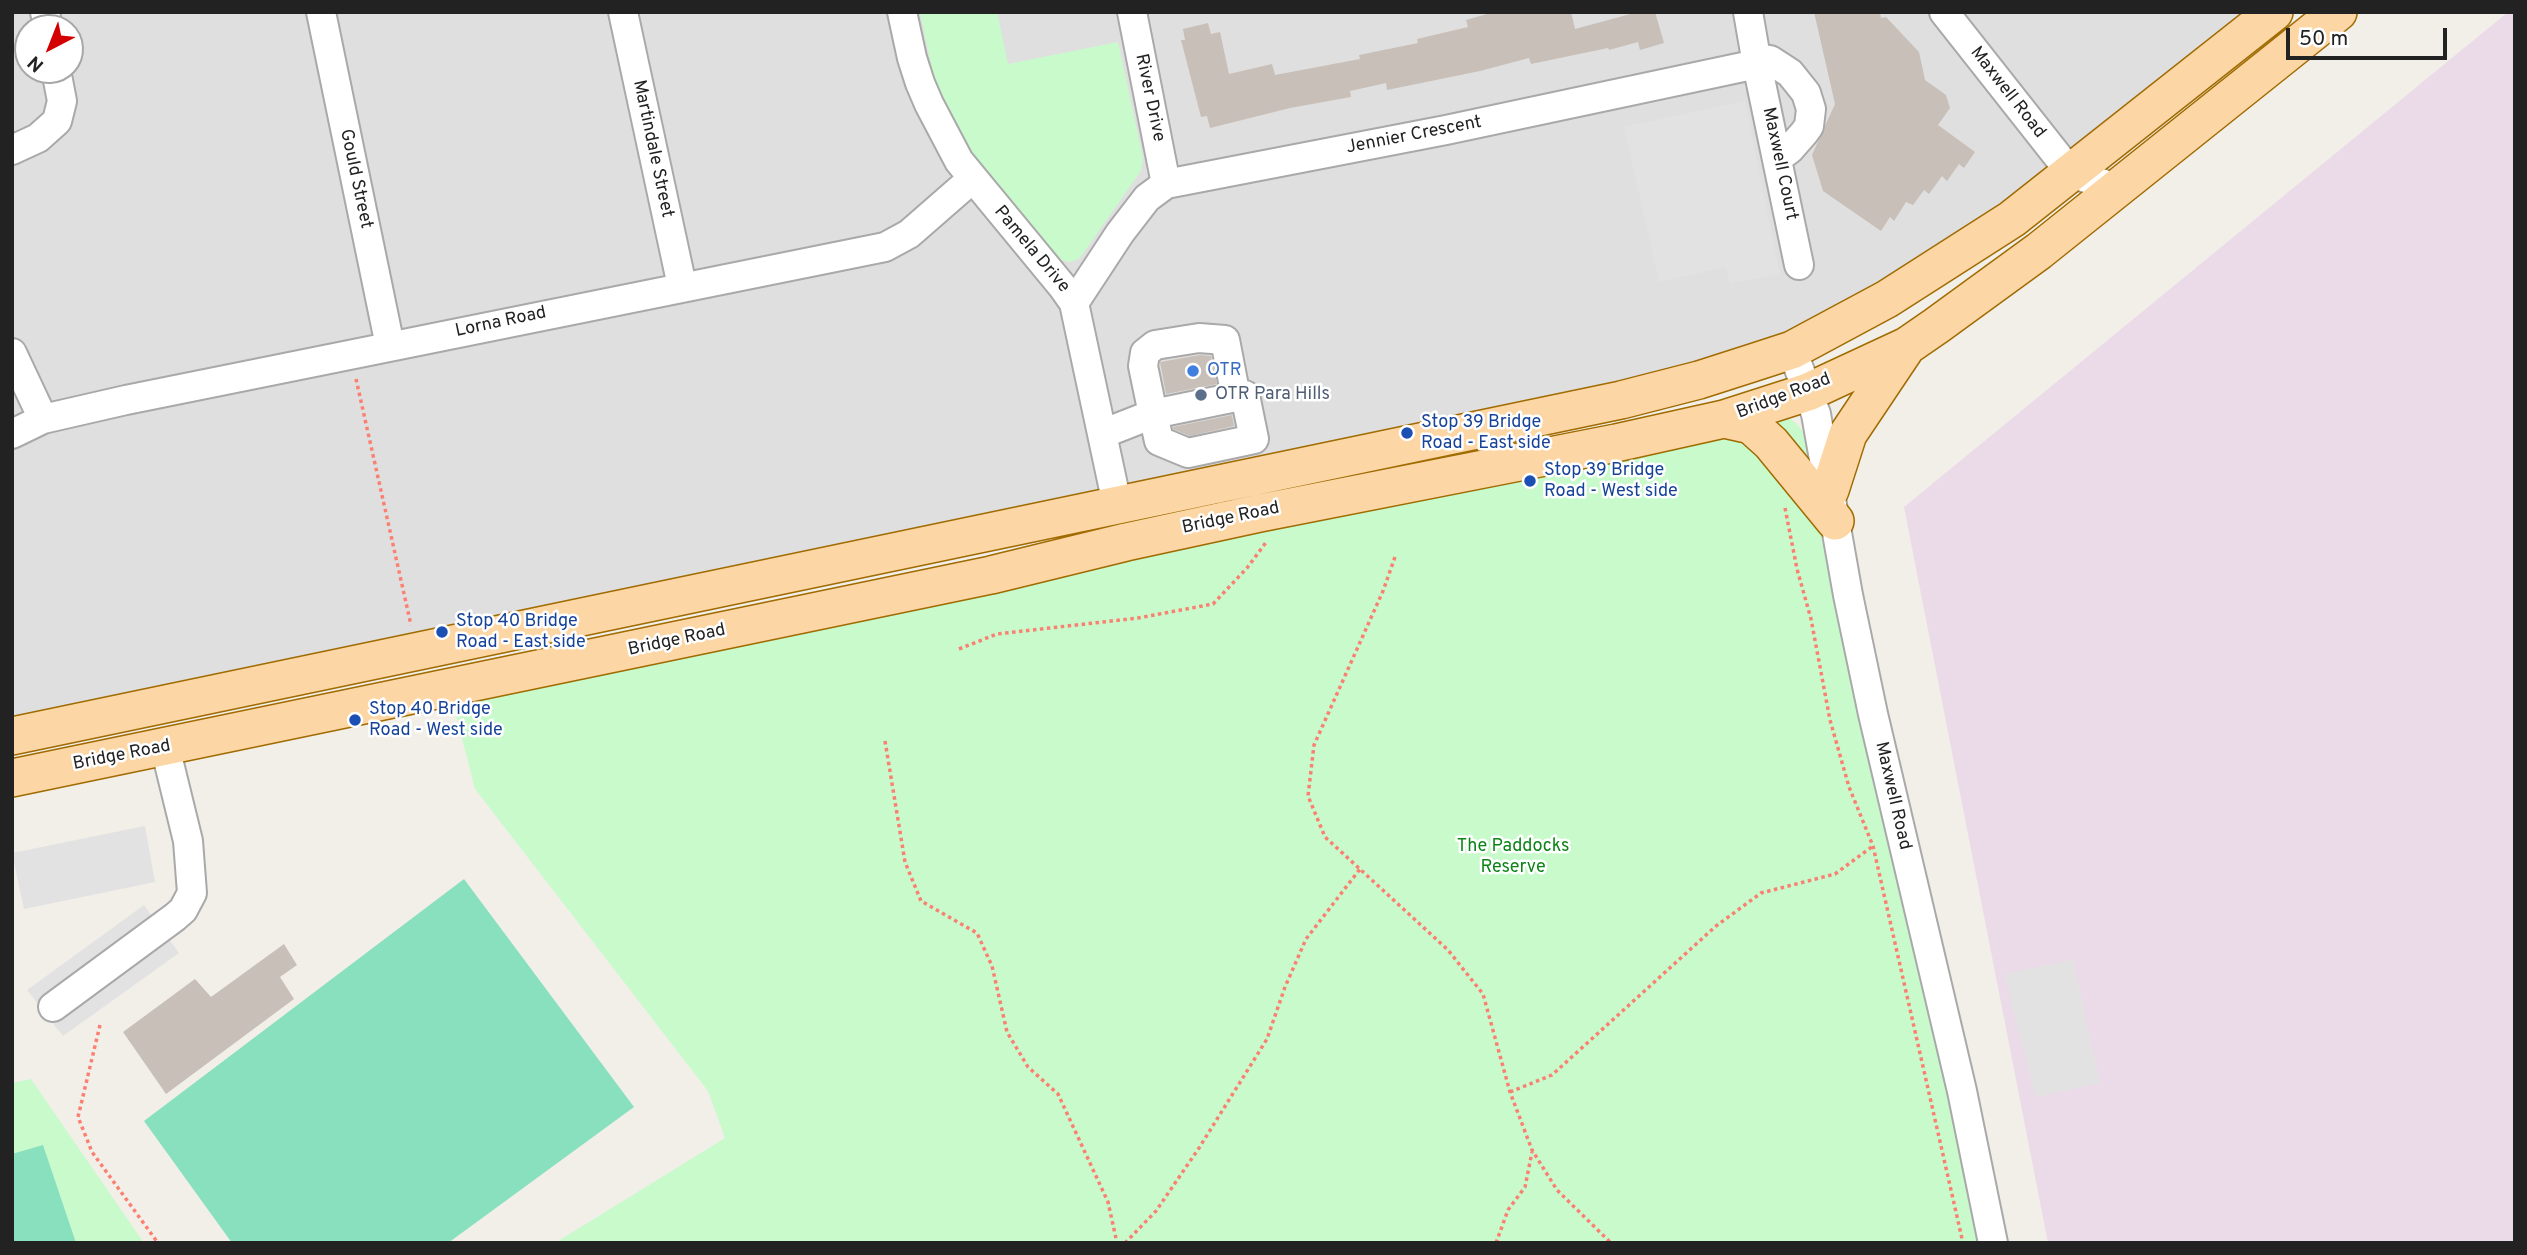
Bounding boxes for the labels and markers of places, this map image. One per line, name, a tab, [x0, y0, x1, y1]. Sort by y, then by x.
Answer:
place label: OTR	[1207, 360, 1242, 382]
marker: OTR	[1185, 363, 1201, 379]
place label: OTR Para Hills	[1215, 384, 1330, 406]
marker: OTR Para Hills	[1193, 387, 1209, 403]
place label: Stop 39 Bridge Road - East side	[1421, 412, 1551, 454]
marker: Stop 39 Bridge Road - East side	[1399, 425, 1415, 441]
place label: Stop 39 Bridge Road - West side	[1544, 460, 1678, 503]
marker: Stop 39 Bridge Road - West side	[1522, 473, 1538, 489]
place label: Stop 40 Bridge Road - East side	[456, 611, 586, 654]
marker: Stop 40 Bridge Road - East side	[434, 624, 450, 640]
place label: Stop 40 Bridge Road - West side	[369, 699, 503, 742]
marker: Stop 40 Bridge Road - West side	[347, 712, 363, 728]

